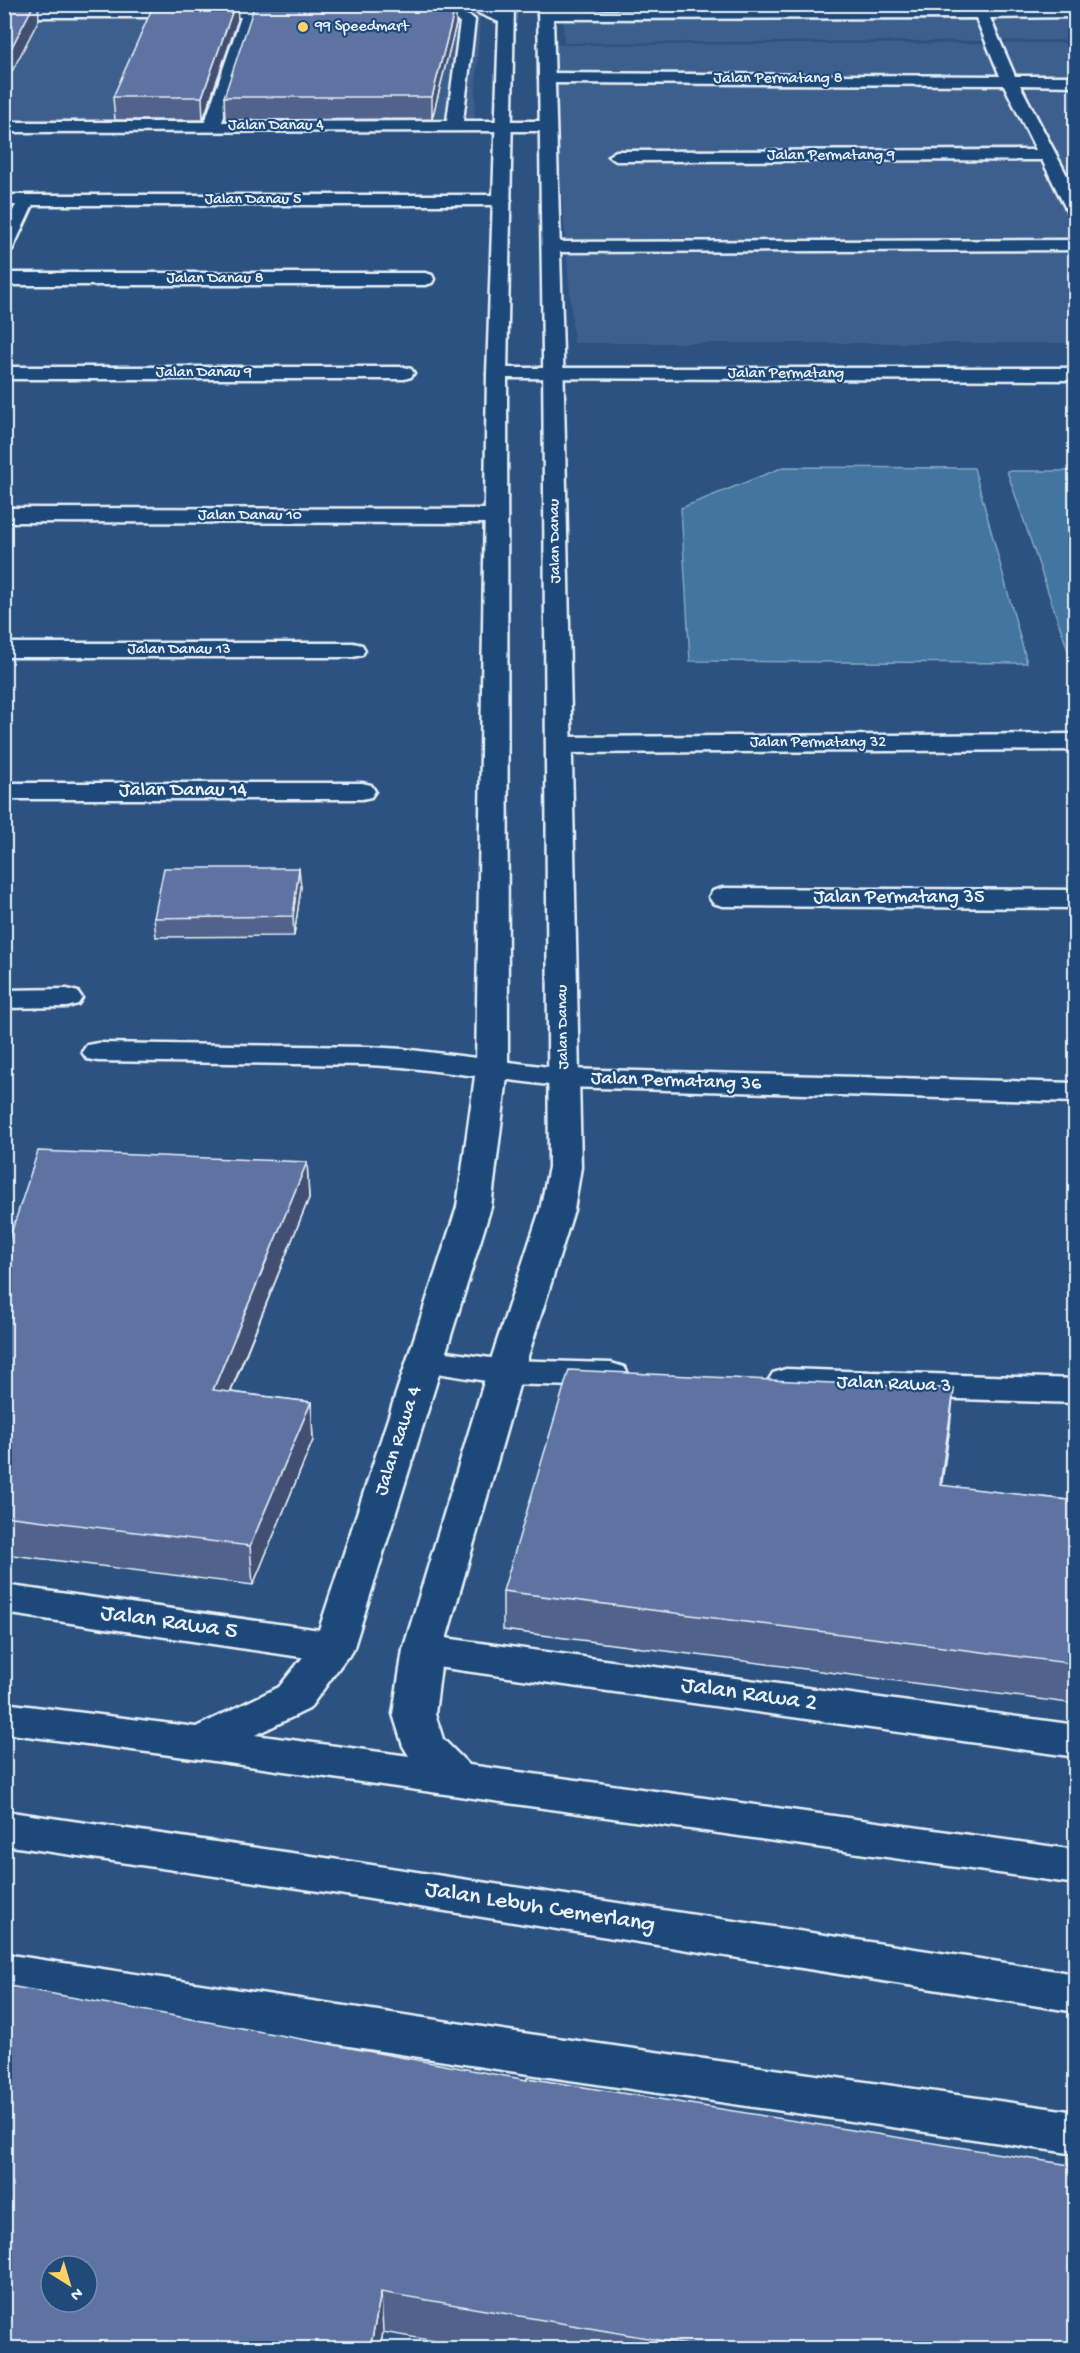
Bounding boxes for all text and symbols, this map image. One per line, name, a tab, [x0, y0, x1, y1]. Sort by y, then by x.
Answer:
place label: 99 Speedmart	[314, 18, 410, 37]
marker: 99 Speedmart	[296, 20, 310, 34]
street label: Jalan Permatang 8	[714, 70, 843, 89]
street label: Jalan Danau 4	[228, 117, 324, 136]
street label: Jalan Permatang 9	[767, 147, 895, 166]
street label: Jalan Danau 5	[205, 191, 301, 210]
street label: Jalan Danau 8	[166, 270, 264, 289]
street label: Jalan Danau 9	[156, 364, 252, 383]
street label: Jalan Permatang	[728, 365, 844, 384]
street label: Jalan Danau	[546, 498, 566, 583]
street label: Jalan Danau 10	[198, 507, 302, 526]
street label: Jalan Danau 13	[127, 641, 231, 660]
street label: Jalan Permatang 32	[750, 734, 886, 753]
street label: Jalan Danau 14	[119, 780, 247, 803]
street label: Jalan Permatang 35	[814, 887, 984, 910]
street label: Jalan Danau	[554, 984, 574, 1069]
street label: Jalan Permatang 36	[590, 1068, 763, 1096]
street label: Jalan Rawa 3	[836, 1372, 952, 1398]
street label: Jalan Rawa 4	[370, 1383, 428, 1499]
street label: Jalan Rawa 5	[99, 1599, 239, 1647]
street label: Jalan Rawa 2	[679, 1671, 819, 1719]
street label: Jalan Lebuh Cemerlang	[423, 1876, 657, 1940]
north arrow	[39, 2254, 99, 2314]
text: N	[66, 2282, 86, 2304]

